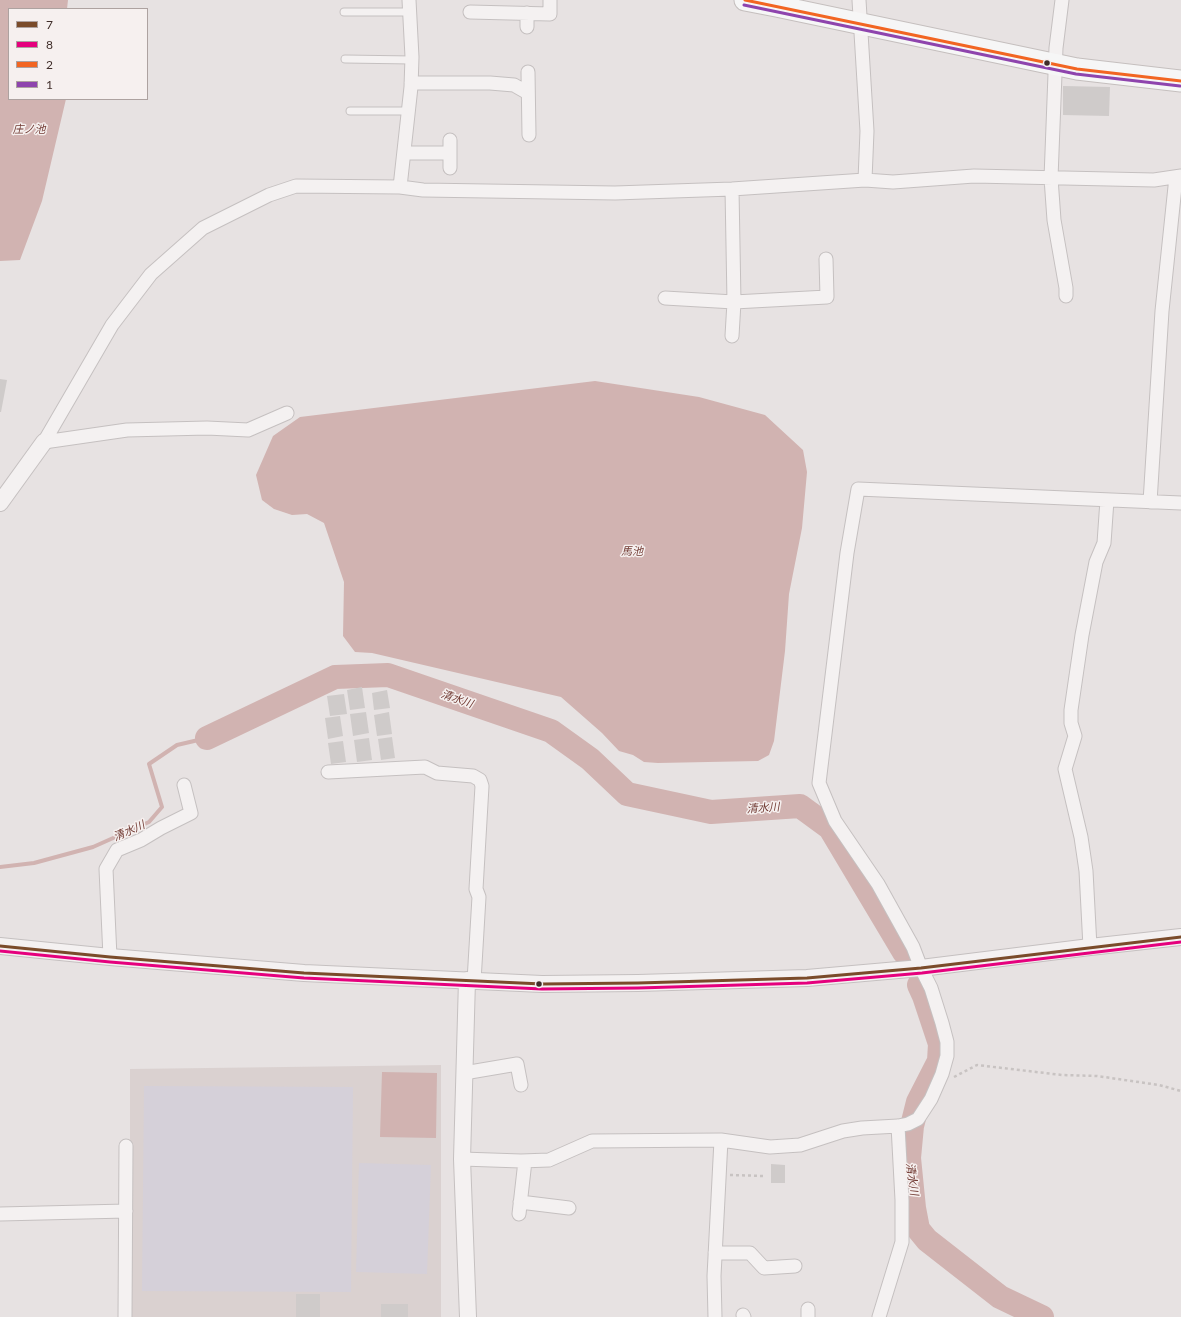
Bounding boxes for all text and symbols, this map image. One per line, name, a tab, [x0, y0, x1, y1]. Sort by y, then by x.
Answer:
legend	[8, 8, 148, 100]
text: 7	[46, 17, 53, 32]
text: 8	[46, 37, 53, 52]
text: 2	[46, 57, 53, 72]
unlabelled marker	[1042, 58, 1052, 68]
text: 1	[46, 77, 53, 92]
water label: 庄ノ池	[13, 122, 45, 136]
water label: 馬池	[621, 544, 643, 558]
water label: 清水川	[439, 687, 475, 711]
water label: 清水川	[746, 800, 780, 816]
water label: 清水川	[111, 818, 147, 844]
unlabelled marker	[534, 979, 544, 989]
water label: 清水川	[903, 1162, 921, 1196]

